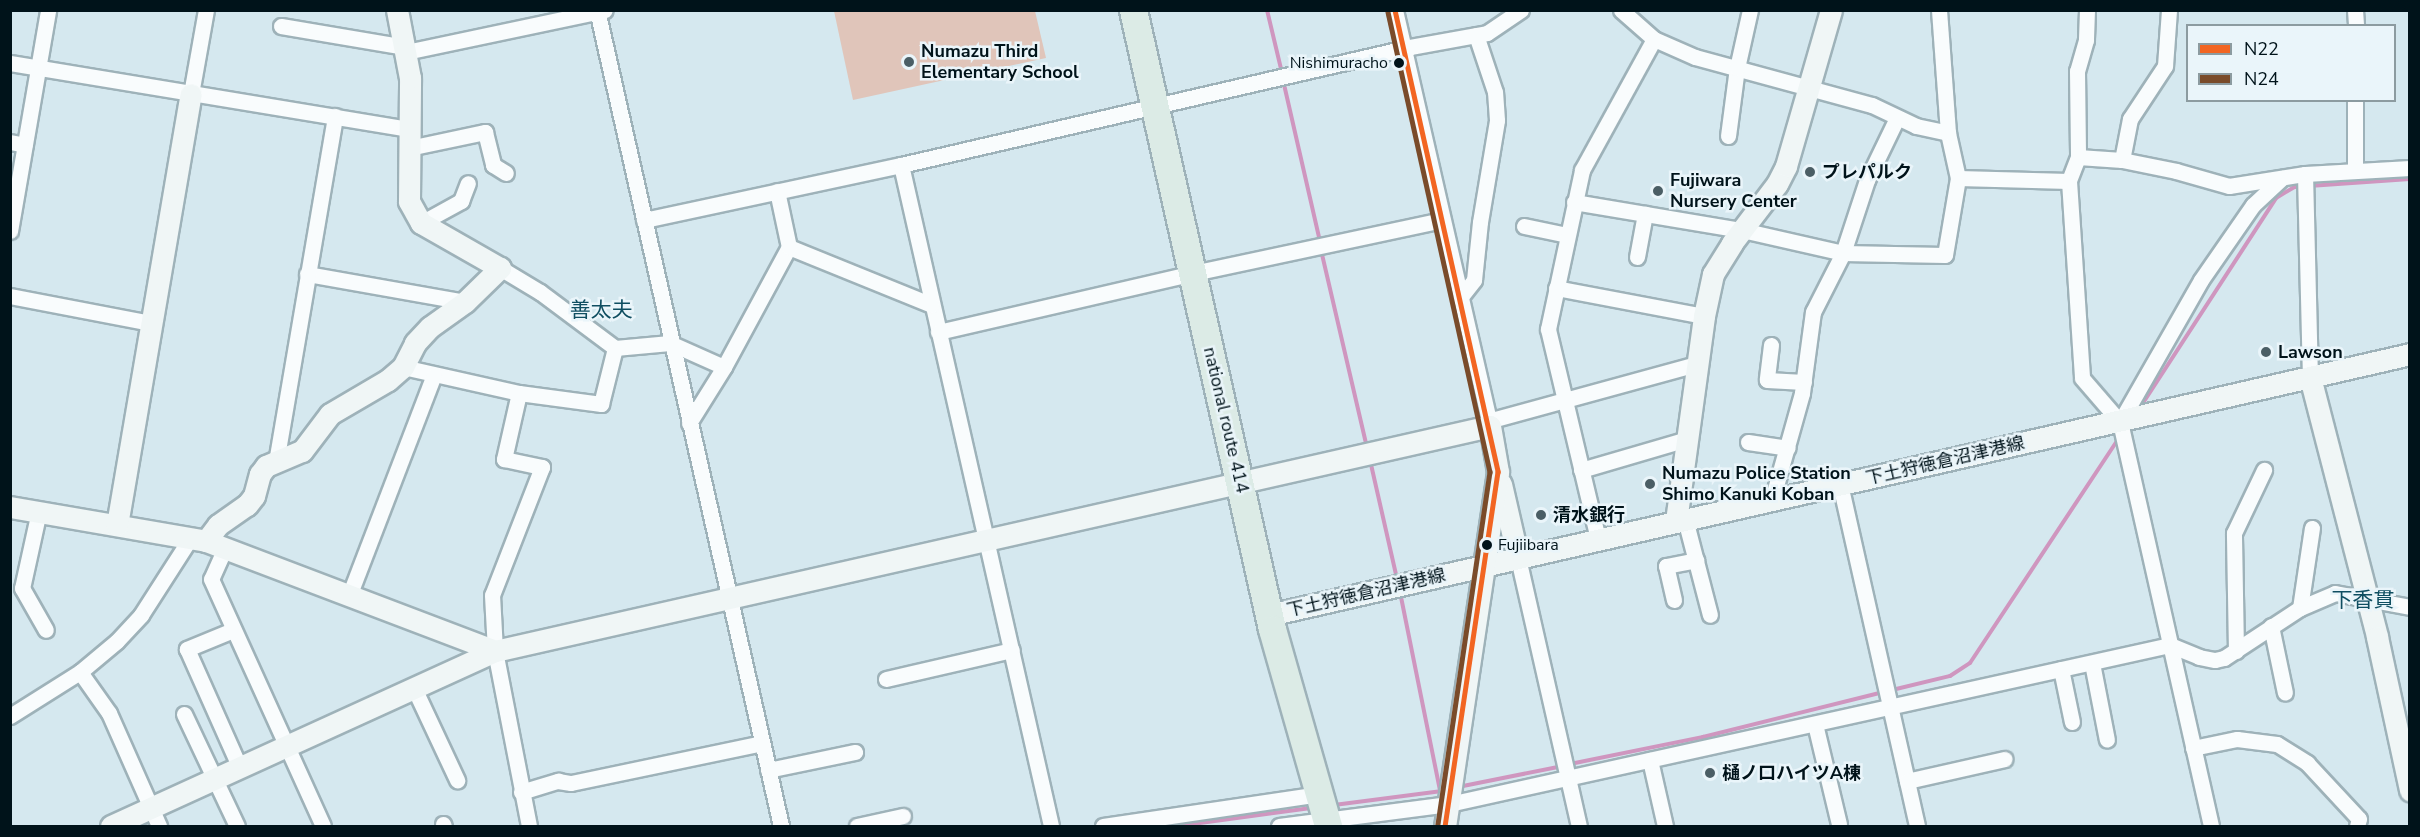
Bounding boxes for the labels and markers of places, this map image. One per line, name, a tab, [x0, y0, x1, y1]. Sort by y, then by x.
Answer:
place label: Numazu Third Elementary School	[921, 41, 1079, 84]
place label: Nishimuracho	[1290, 53, 1388, 73]
marker: Numazu Third Elementary School	[902, 55, 916, 69]
marker: Nishimuracho	[1393, 57, 1405, 69]
place label: プレパルク	[1822, 161, 1912, 183]
marker: プレパルク	[1803, 165, 1817, 179]
place label: Fujiwara Nursery Center	[1670, 170, 1797, 213]
marker: Fujiwara Nursery Center	[1651, 184, 1665, 198]
place label: Lawson	[2278, 341, 2343, 363]
marker: Lawson	[2259, 345, 2273, 359]
place label: Numazu Police Station Shimo Kanuki Koban	[1662, 463, 1851, 506]
marker: Numazu Police Station Shimo Kanuki Koban	[1643, 477, 1657, 491]
place label: 清水銀行	[1553, 504, 1625, 526]
marker: 清水銀行	[1534, 508, 1548, 522]
place label: Fujiibara	[1498, 535, 1559, 555]
marker: Fujiibara	[1481, 539, 1493, 551]
place label: 樋ノ口ハイツA棟	[1722, 762, 1861, 784]
marker: 樋ノ口ハイツA棟	[1703, 766, 1717, 780]

